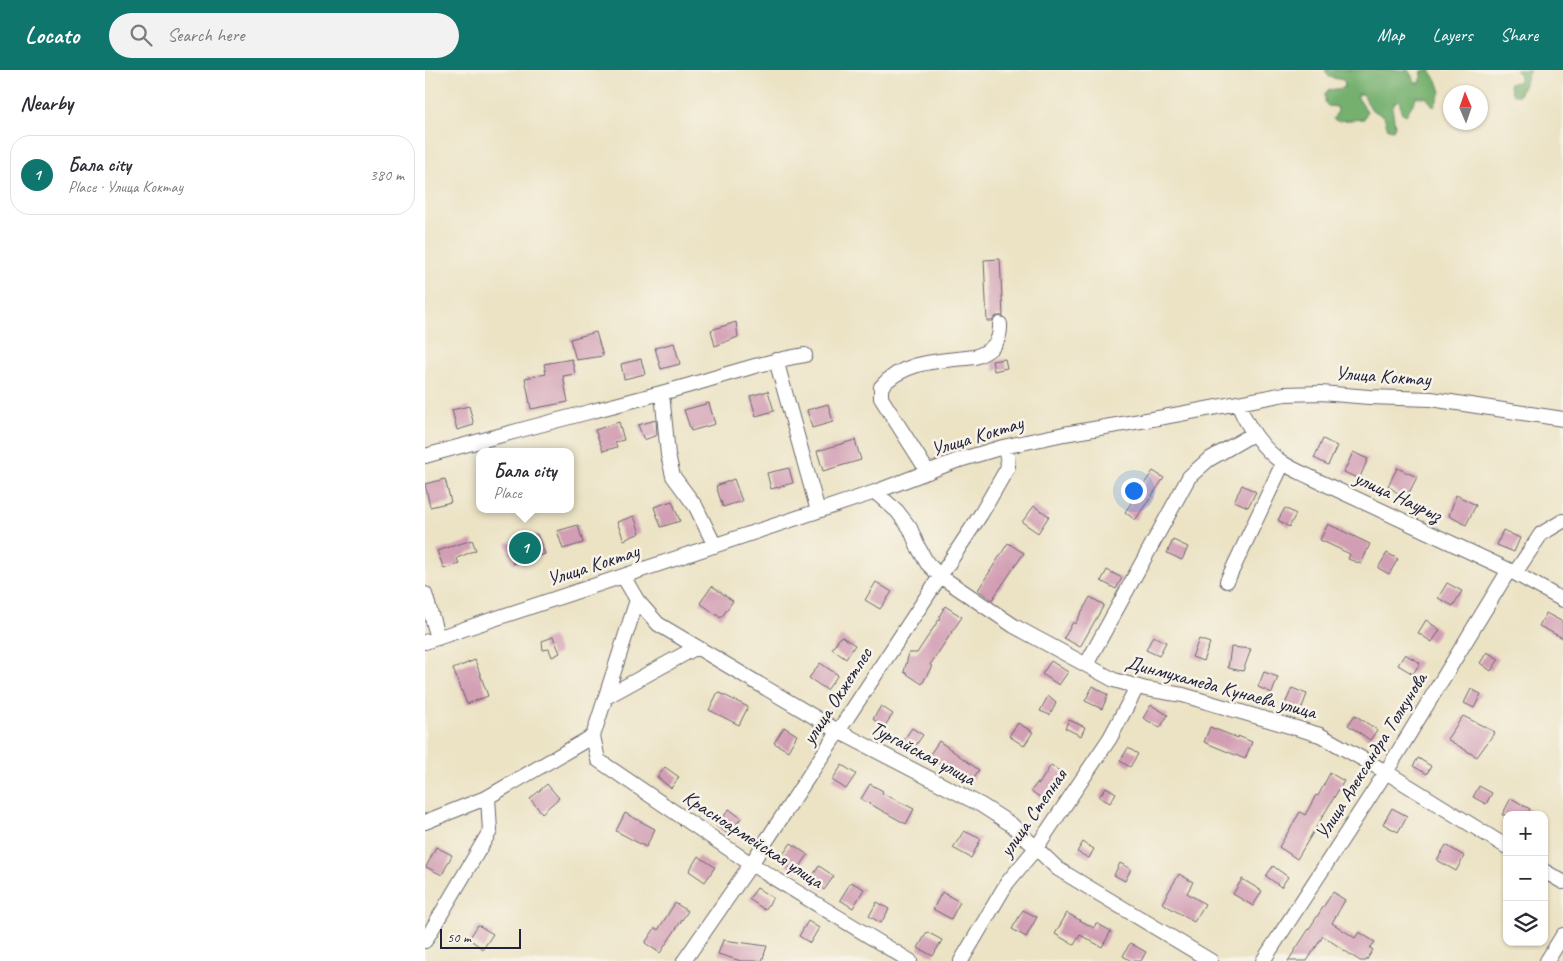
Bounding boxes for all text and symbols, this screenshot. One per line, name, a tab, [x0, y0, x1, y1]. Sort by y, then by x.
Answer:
search box	[109, 13, 459, 58]
text: Locato	[25, 20, 79, 50]
icon: search	[127, 21, 155, 49]
text: Search here	[167, 23, 245, 47]
text: Map	[1377, 24, 1405, 46]
text: Layers	[1433, 24, 1472, 46]
text: Share	[1500, 24, 1538, 46]
north arrow	[1443, 85, 1488, 130]
text: Nearby	[20, 90, 73, 116]
text: Бала city	[68, 153, 131, 177]
text: 1	[33, 165, 41, 185]
text: 380 m	[370, 165, 404, 185]
text: Place · Улица Коктау	[68, 177, 183, 197]
street label: Улица Коктау	[1335, 360, 1432, 392]
street label: Улица Коктау	[928, 410, 1027, 462]
popup	[476, 448, 574, 513]
text: Бала city	[494, 459, 556, 483]
street label: улица Наурыз	[1349, 465, 1447, 529]
your location	[1121, 478, 1147, 504]
text: Place	[494, 483, 522, 503]
pin: 1	[509, 529, 541, 567]
street label: Улица Коктау	[544, 538, 643, 592]
street label: улица Окжетпес	[796, 642, 878, 750]
street label: Динмухамеда Кунаева улица	[1123, 650, 1321, 725]
street label: Улица Александра Толкунова	[1309, 666, 1433, 844]
street label: Тургайская улица	[866, 715, 981, 792]
street label: улица Степная	[993, 763, 1074, 862]
street label: Красноармейская улица	[678, 784, 829, 895]
map controls	[1503, 811, 1548, 946]
button: +	[1503, 811, 1548, 856]
button: −	[1503, 856, 1548, 901]
button: layers	[1503, 901, 1548, 946]
scale bar	[440, 926, 521, 949]
text: 50 m	[447, 929, 471, 946]

